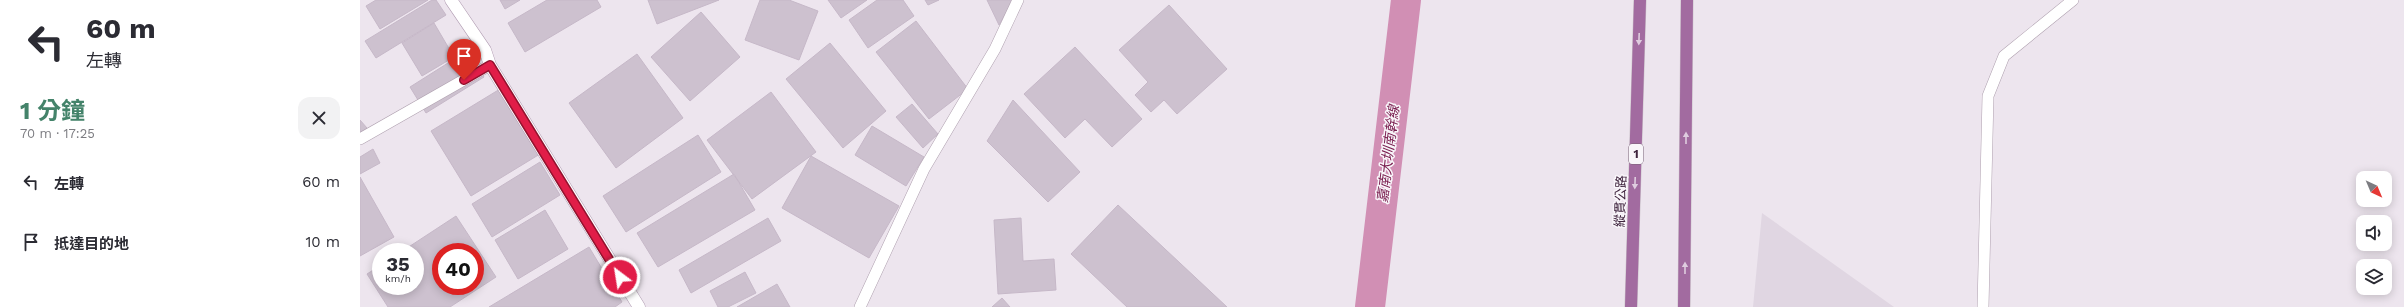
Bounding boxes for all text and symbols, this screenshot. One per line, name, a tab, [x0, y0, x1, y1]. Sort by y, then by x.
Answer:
text: 60 m	[86, 12, 156, 45]
icon: left	[20, 16, 72, 68]
one-way arrow	[1636, 33, 1642, 46]
pin	[447, 39, 481, 80]
icon: arrive	[453, 45, 475, 67]
text: 左轉	[86, 50, 122, 71]
text: 1 分鐘	[20, 97, 85, 125]
button: close	[298, 97, 340, 139]
water label: 嘉南大圳南幹線	[1374, 102, 1402, 204]
text: 70 m · 17:25	[20, 126, 95, 141]
one-way arrow	[1683, 131, 1689, 144]
road number: 1	[1629, 144, 1643, 164]
icon: left	[20, 171, 42, 193]
north arrow	[2356, 171, 2392, 207]
map controls	[2356, 171, 2392, 295]
text: 60 m	[302, 173, 340, 191]
text: 左轉	[54, 175, 84, 193]
street label: 縱貫公路	[1612, 175, 1629, 227]
one-way arrow	[1632, 177, 1638, 190]
button: sound	[2356, 215, 2392, 251]
icon: arrive	[20, 231, 42, 253]
text: 10 m	[305, 233, 340, 251]
text: 抵達目的地	[54, 235, 129, 253]
speed limit sign: 40	[432, 243, 484, 295]
text: 35	[386, 252, 410, 276]
position arrow	[599, 256, 641, 298]
button: layers	[2356, 259, 2392, 295]
one-way arrow	[1682, 261, 1688, 274]
text: km/h	[385, 273, 411, 284]

